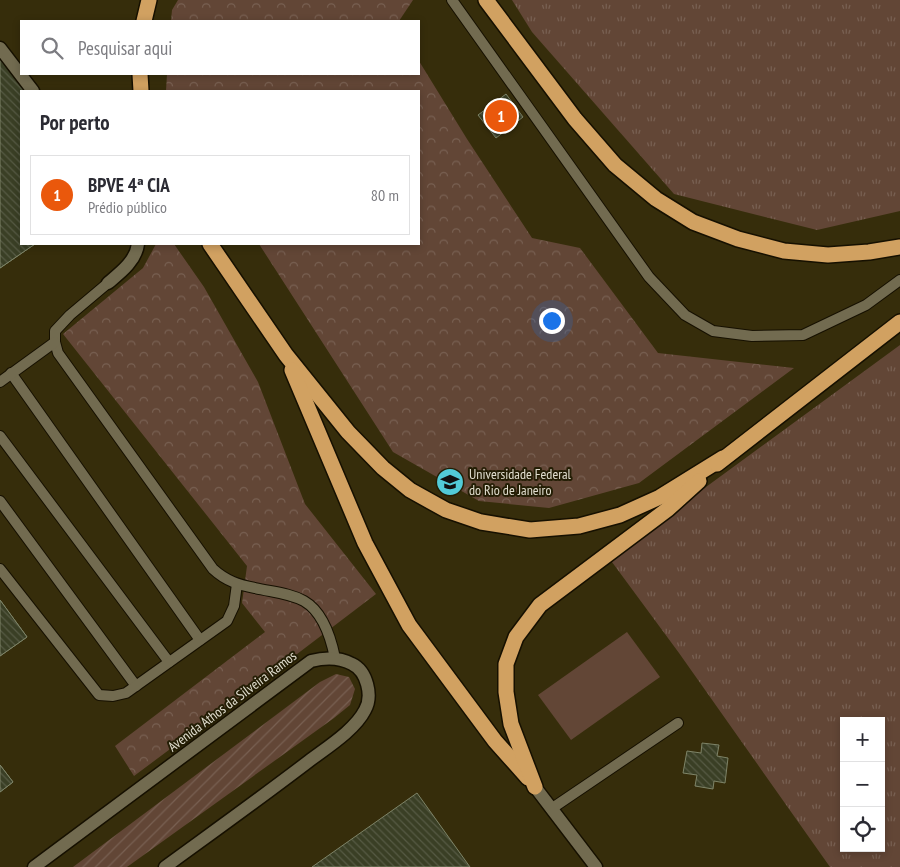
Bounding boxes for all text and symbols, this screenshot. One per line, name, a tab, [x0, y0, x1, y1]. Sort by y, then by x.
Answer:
search box	[20, 20, 420, 75]
icon: search	[38, 34, 66, 62]
text: Pesquisar aqui	[78, 36, 172, 60]
pin: 1	[485, 97, 517, 135]
text: Por perto	[40, 109, 110, 136]
text: BPVE 4ª CIA	[88, 173, 170, 197]
text: 1	[53, 185, 61, 205]
text: 80 m	[371, 185, 399, 205]
text: Prédio público	[88, 197, 167, 217]
your location	[539, 308, 565, 334]
place label: Universidade Federal do Rio de Janeiro	[469, 465, 572, 499]
school or university icon: Universidade Federal do Rio de Janeiro	[435, 467, 465, 497]
street label: Avenida Athos da Silveira Ramos	[164, 646, 300, 755]
map controls	[840, 717, 885, 852]
button: +	[840, 717, 885, 762]
button: −	[840, 762, 885, 807]
button: locate	[840, 807, 885, 852]

